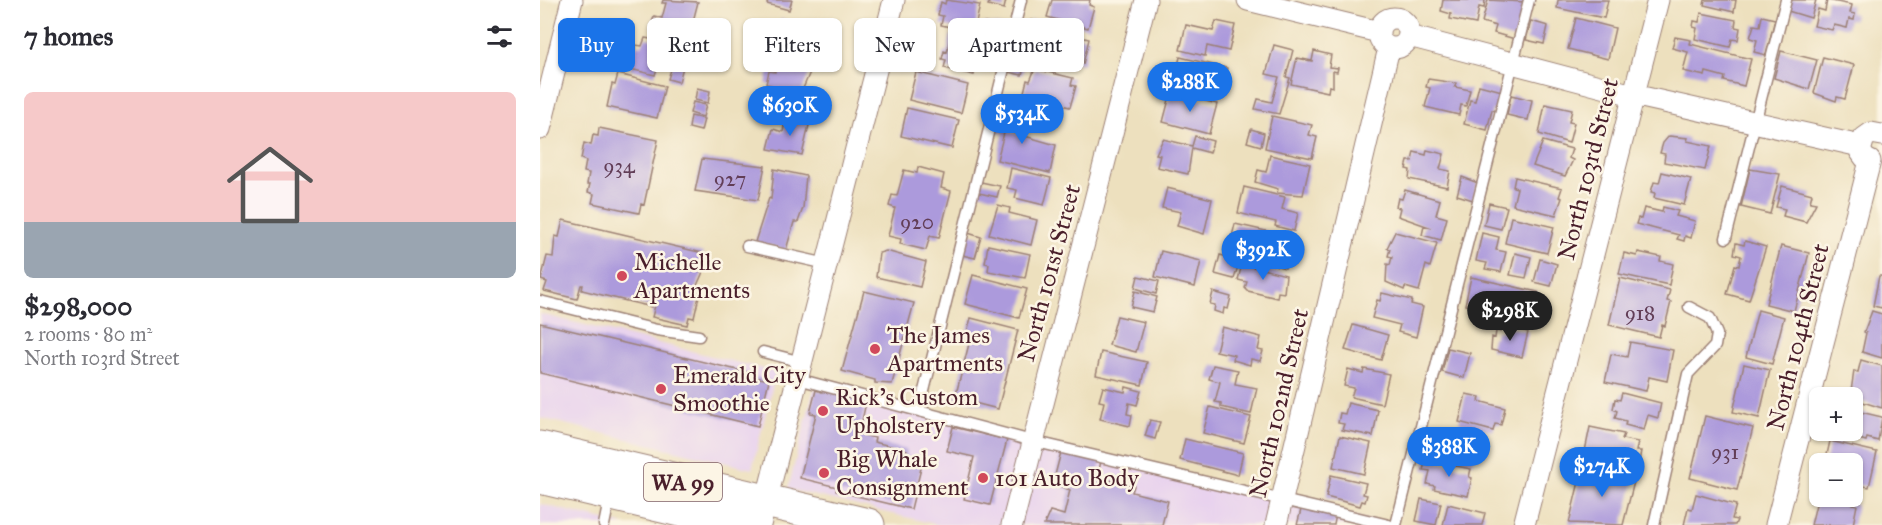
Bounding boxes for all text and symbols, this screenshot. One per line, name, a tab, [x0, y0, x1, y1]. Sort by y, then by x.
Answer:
chip: Buy	[558, 18, 635, 72]
chip: Rent	[647, 18, 731, 72]
chip: Filters	[743, 18, 842, 72]
chip: New	[854, 18, 936, 72]
chip: Apartment	[948, 18, 1084, 72]
text: 7 homes	[24, 20, 113, 52]
icon: filters	[483, 20, 516, 53]
pin: $288K	[1148, 62, 1232, 113]
text: $288K	[1161, 69, 1219, 93]
street label: North 103rd Street	[1551, 74, 1625, 263]
pin: $630K	[748, 86, 832, 137]
text: $630K	[762, 93, 818, 117]
pin: $534K	[980, 94, 1064, 145]
text: $534K	[995, 101, 1049, 125]
icon: home	[216, 131, 324, 239]
house number: 934	[603, 153, 636, 179]
house number: 927	[714, 166, 746, 192]
street label: North 101st Street	[1011, 180, 1087, 365]
house number: 920	[900, 209, 934, 235]
pin: $392K	[1221, 230, 1305, 281]
text: $392K	[1236, 237, 1290, 261]
street label: North 104th Street	[1760, 240, 1836, 434]
place label: Michelle Apartments	[633, 247, 750, 305]
marker: Michelle Apartments	[615, 269, 629, 283]
text: $298,000	[24, 290, 132, 322]
pin: $298K	[1468, 291, 1552, 342]
text: $298K	[1481, 298, 1539, 322]
house number: 918	[1625, 300, 1655, 326]
street label: North 102nd Street	[1243, 305, 1315, 500]
place label: The James Apartments	[886, 320, 1003, 378]
text: 2 rooms · 80 m²	[24, 322, 152, 346]
marker: The James Apartments	[868, 342, 882, 356]
text: North 103rd Street	[24, 346, 180, 370]
place label: Emerald City Smoothie	[673, 360, 806, 418]
marker: Emerald City Smoothie	[654, 382, 668, 396]
place label: Rick's Custom Upholstery	[835, 382, 978, 440]
map controls	[1809, 387, 1863, 507]
button: +	[1809, 387, 1863, 441]
marker: Rick's Custom Upholstery	[816, 404, 830, 418]
pin: $388K	[1407, 427, 1491, 478]
text: $388K	[1421, 434, 1477, 458]
house number: 931	[1711, 439, 1739, 465]
place label: Big Whale Consignment	[836, 444, 969, 502]
pin: $274K	[1560, 447, 1644, 498]
button: −	[1809, 453, 1863, 507]
text: $274K	[1574, 454, 1630, 478]
road number: WA 99	[644, 463, 722, 501]
place label: 101 Auto Body	[995, 463, 1139, 493]
marker: Big Whale Consignment	[817, 466, 831, 480]
marker: 101 Auto Body	[976, 471, 990, 485]

